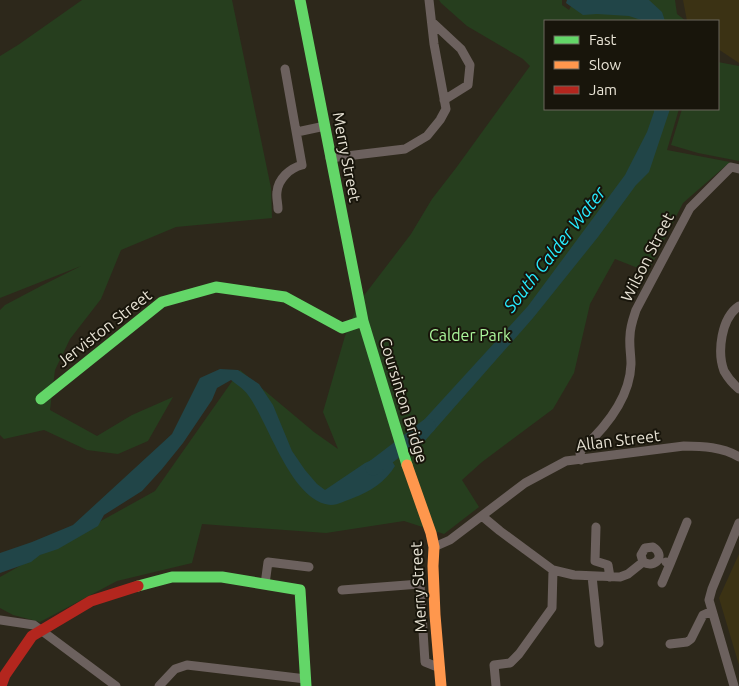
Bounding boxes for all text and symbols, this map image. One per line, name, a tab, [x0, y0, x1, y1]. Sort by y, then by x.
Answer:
legend	[544, 20, 719, 110]
text: Fast	[589, 31, 617, 48]
text: Slow	[589, 56, 622, 73]
text: Jam	[589, 81, 617, 98]
street label: Merry Street	[329, 110, 365, 204]
water label: South Calder Water	[498, 181, 610, 316]
street label: Wilson Street	[617, 209, 677, 304]
street label: Jerviston Street	[53, 285, 155, 370]
park label: Calder Park	[429, 326, 511, 344]
street label: Coursinton Bridge	[376, 335, 432, 465]
street label: Allan Street	[575, 426, 662, 454]
street label: Merry Street	[407, 540, 429, 633]

